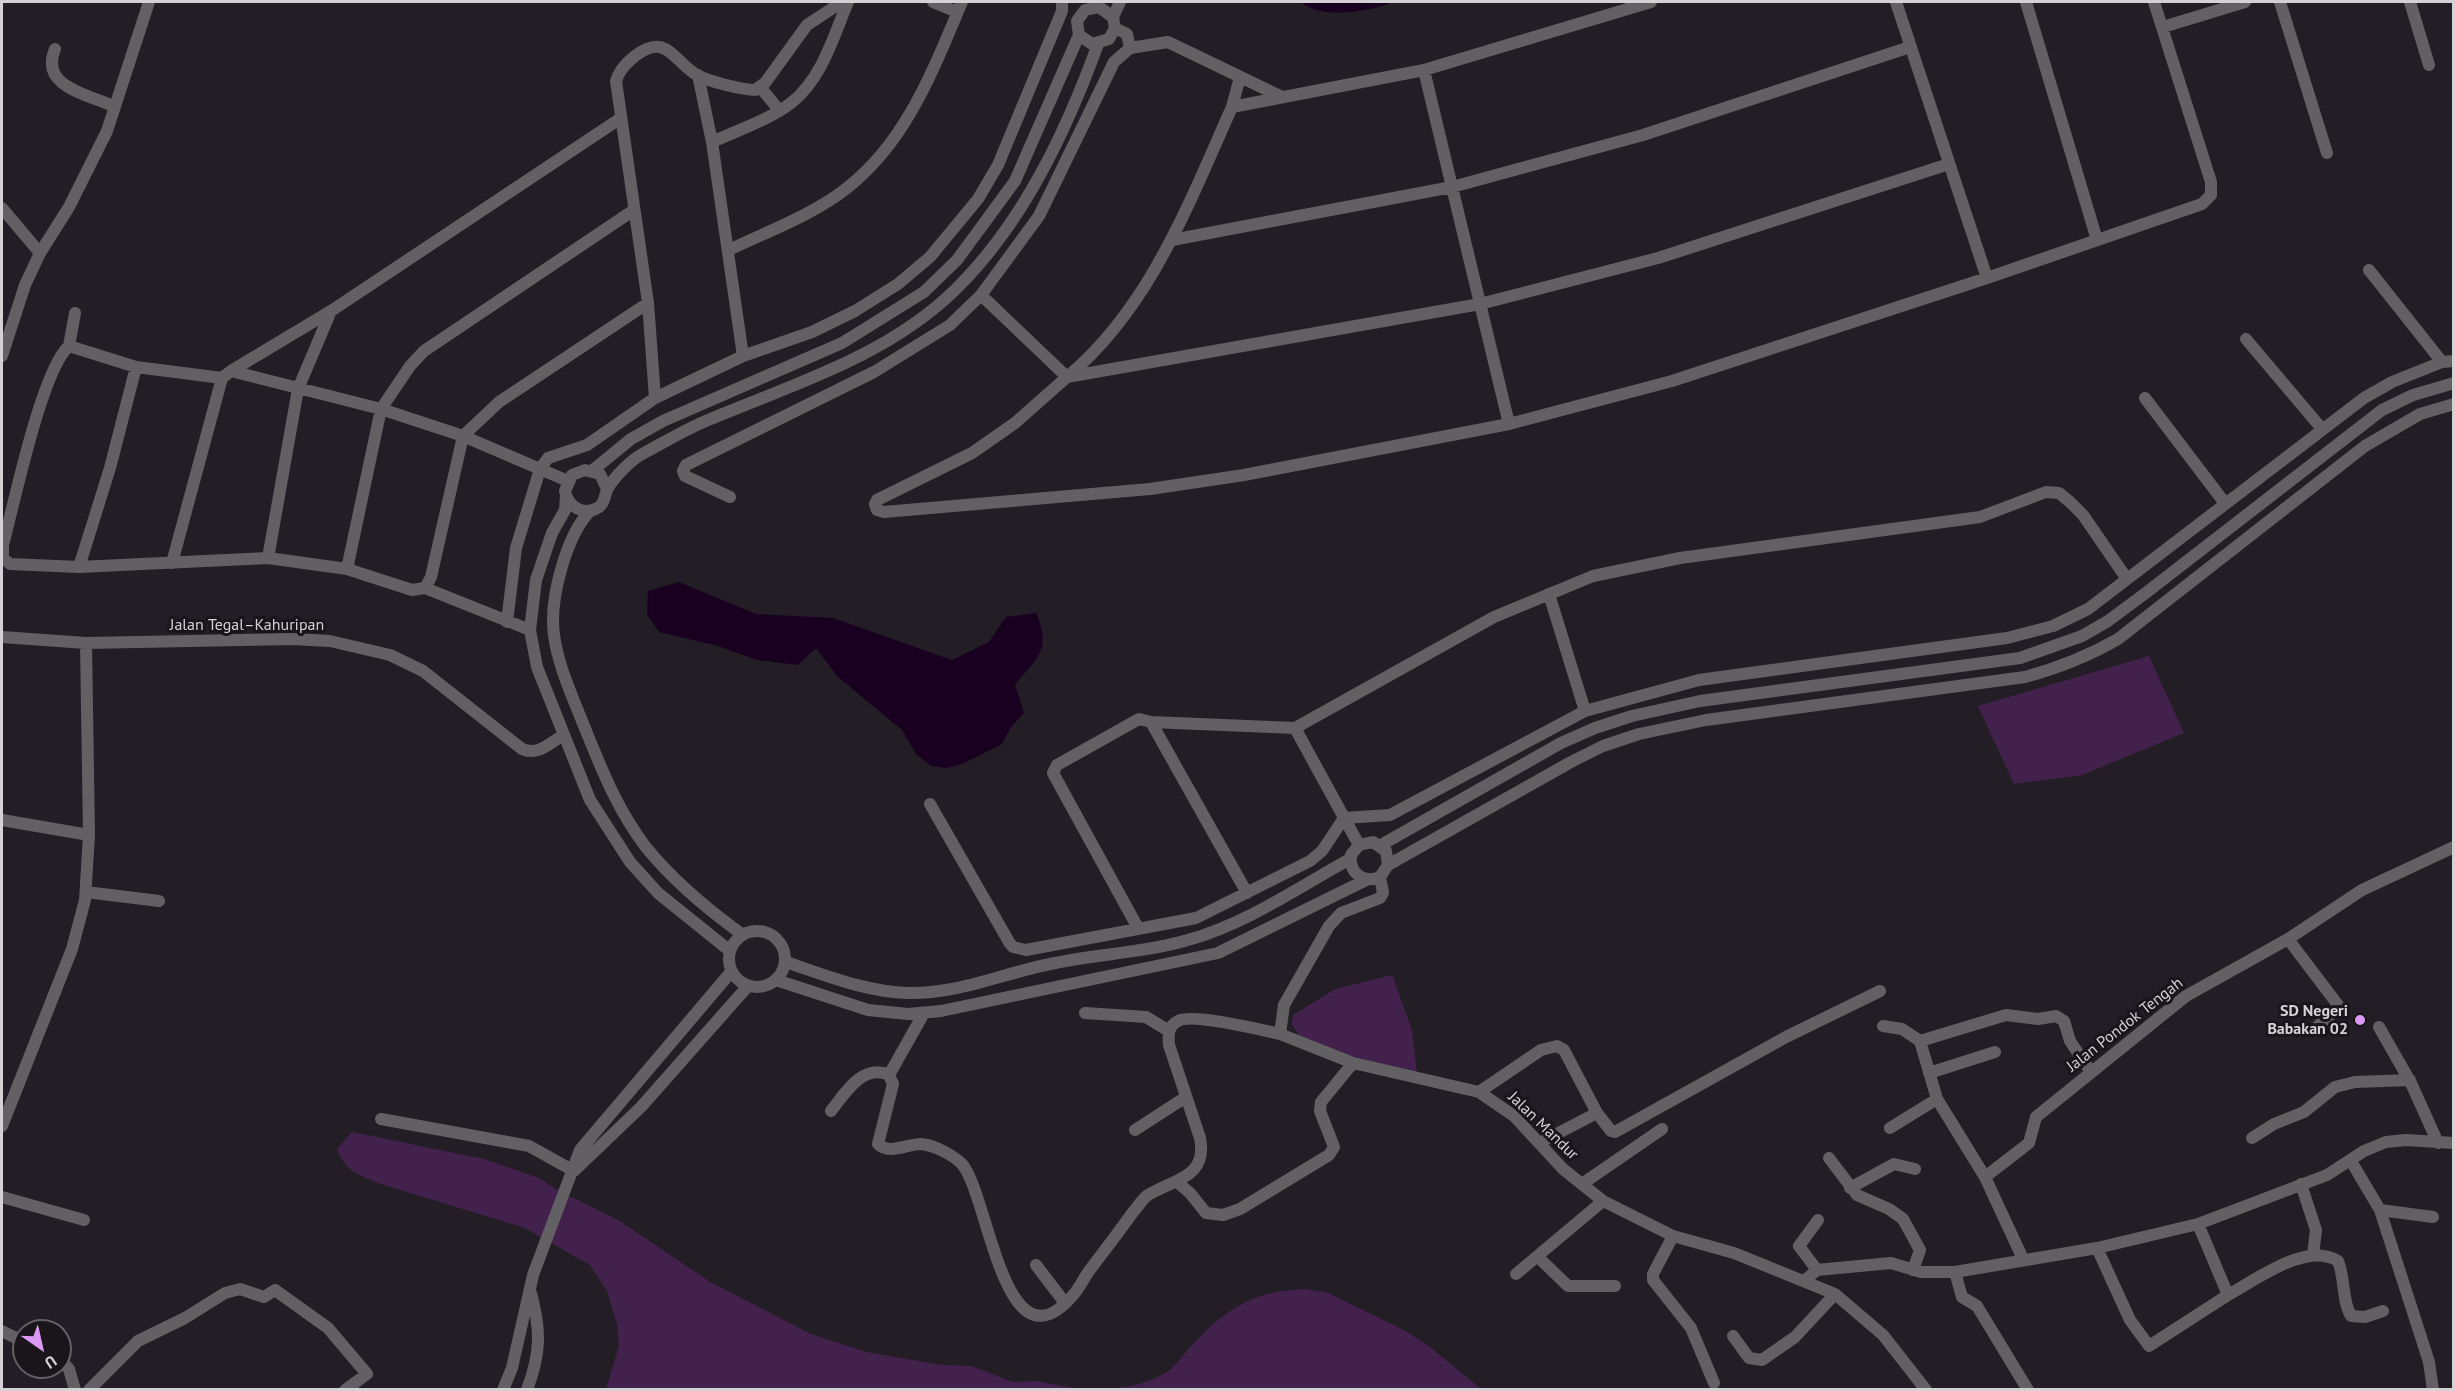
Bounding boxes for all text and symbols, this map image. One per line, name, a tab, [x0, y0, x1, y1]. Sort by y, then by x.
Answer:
street label: Jalan Tegal–Kahuripan	[170, 615, 324, 635]
street label: Jalan Pondok Tengah	[2063, 974, 2187, 1076]
place label: SD Negeri Babakan 02	[2267, 1001, 2348, 1039]
marker: SD Negeri Babakan 02	[2353, 1013, 2367, 1027]
street label: Jalan Mandur	[1504, 1088, 1582, 1164]
north arrow	[12, 1319, 72, 1379]
text: U	[41, 1351, 61, 1373]

